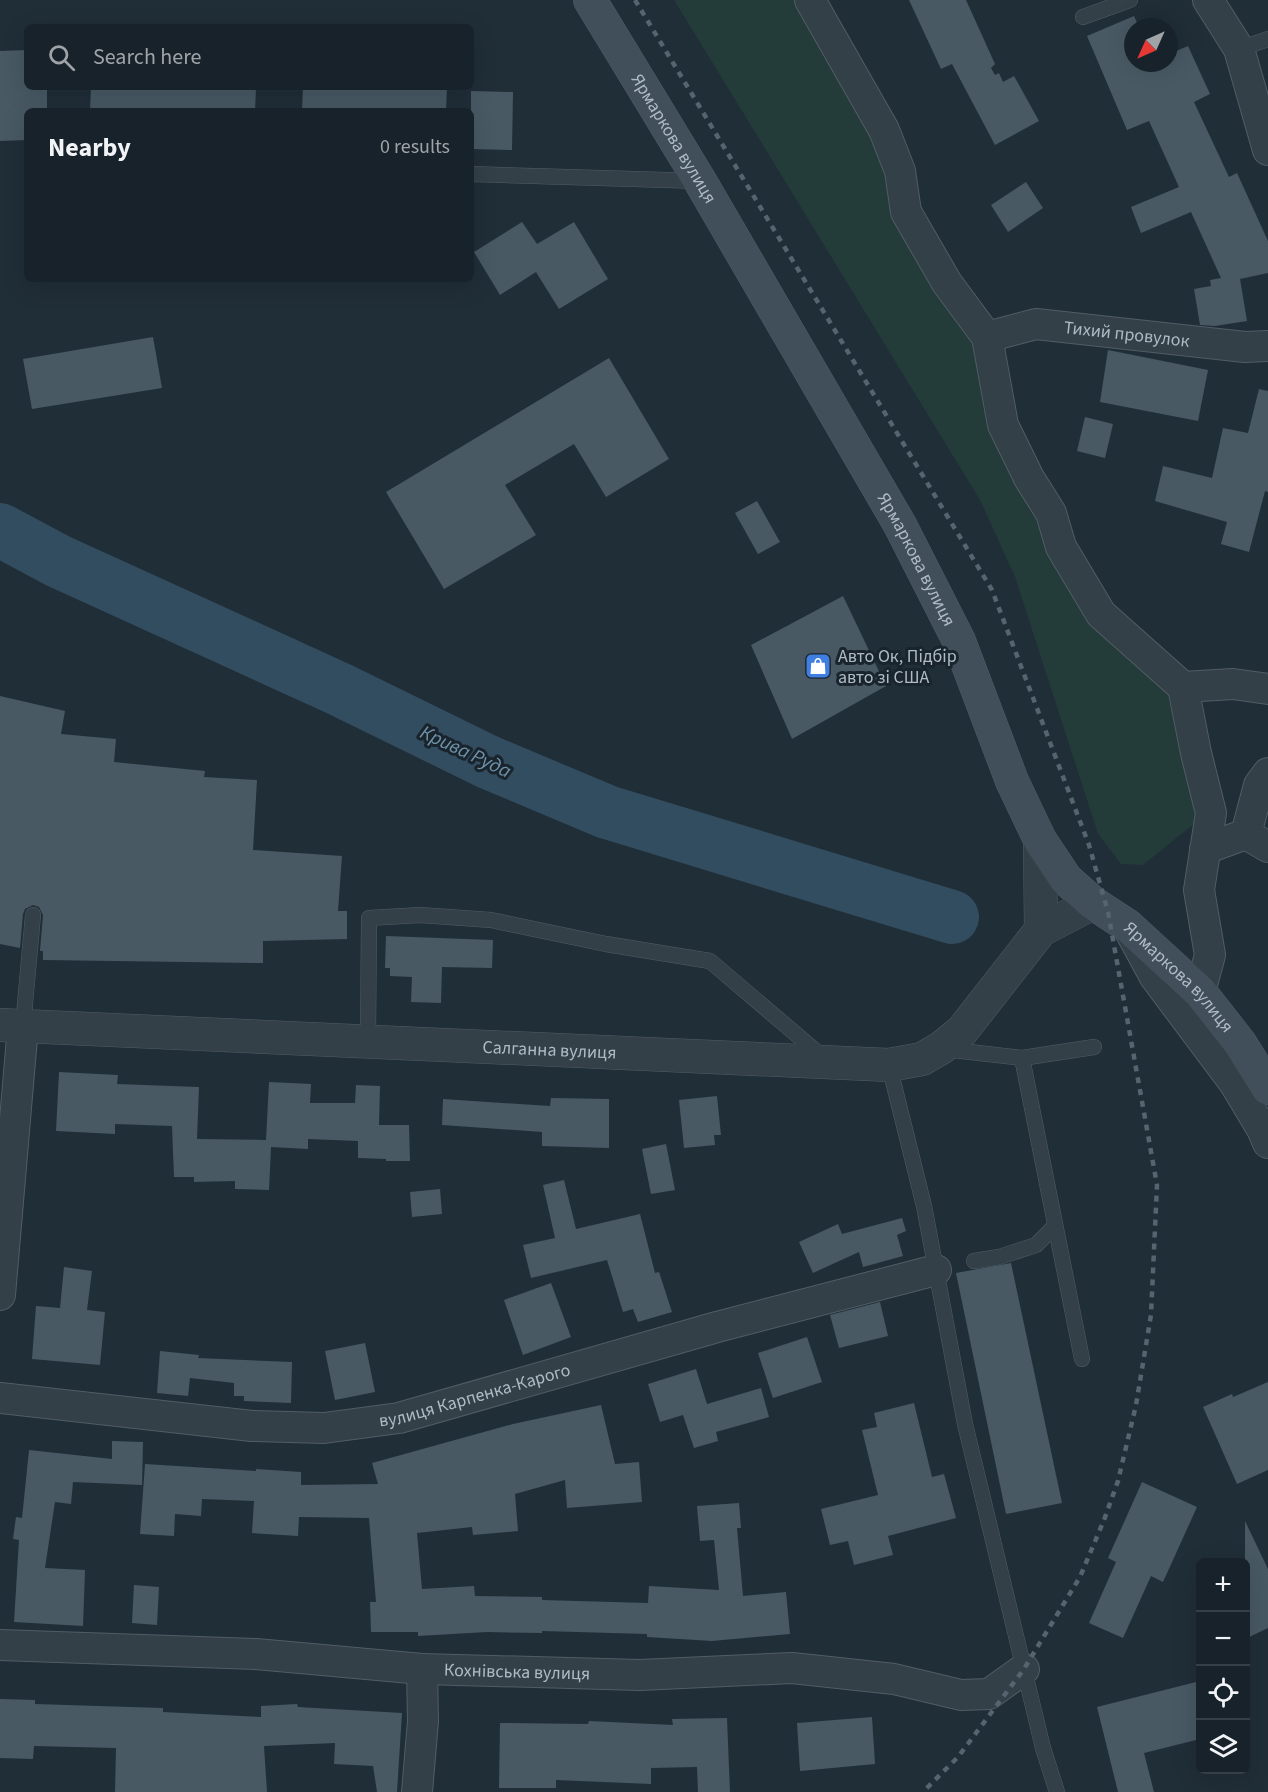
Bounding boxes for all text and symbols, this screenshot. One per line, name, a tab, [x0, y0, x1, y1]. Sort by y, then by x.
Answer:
north arrow	[1124, 18, 1178, 72]
search box	[24, 24, 474, 90]
icon: search	[45, 41, 78, 74]
text: Search here	[93, 41, 201, 73]
street label: Ярмаркова вулиця	[625, 69, 722, 208]
text: Nearby	[48, 129, 131, 166]
text: 0 results	[380, 133, 450, 161]
street label: Тихий провулок	[1063, 315, 1191, 354]
street label: Ярмаркова вулиця	[871, 488, 962, 631]
place label: Авто Ок, Підбір авто зі США	[838, 644, 957, 690]
shop icon: Авто Ок, Підбір авто зі США	[803, 651, 833, 681]
water label: Крива Руда	[415, 719, 516, 785]
street label: Ярмаркова вулиця	[1118, 916, 1239, 1038]
street label: Салганна вулиця	[482, 1035, 617, 1066]
street label: вулиця Карпенка-Карого	[378, 1358, 573, 1434]
map controls	[1196, 1558, 1250, 1774]
button: +	[1196, 1558, 1250, 1612]
button: −	[1196, 1612, 1250, 1666]
street label: Кохнівська вулиця	[444, 1658, 591, 1687]
button: locate	[1196, 1666, 1250, 1720]
button: layers	[1196, 1720, 1250, 1774]

